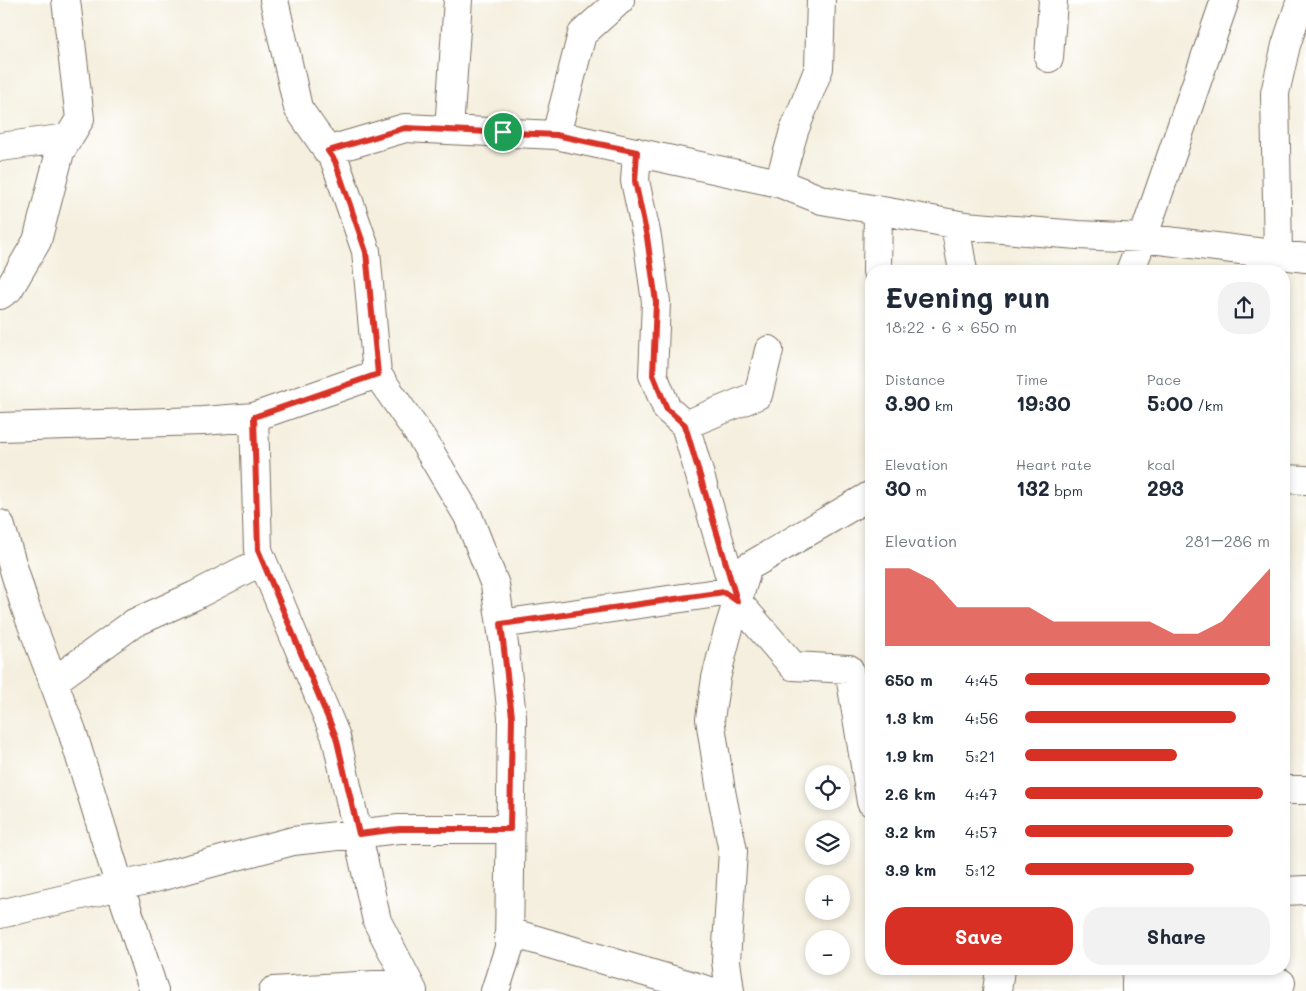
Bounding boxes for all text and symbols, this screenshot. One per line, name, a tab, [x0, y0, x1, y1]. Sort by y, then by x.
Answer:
pin	[482, 111, 524, 153]
icon: arrive	[489, 118, 517, 146]
text: Evening run	[885, 279, 1050, 315]
button: share	[1218, 282, 1270, 334]
text: 18:22 · 6 × 650 m	[885, 316, 1017, 337]
text: Distance	[885, 370, 945, 389]
text: Time	[1016, 370, 1048, 389]
text: Pace	[1147, 370, 1181, 389]
text: 3.90	[885, 389, 930, 416]
text: 19:30	[1016, 389, 1071, 416]
text: 5:00	[1147, 389, 1193, 416]
text: km	[930, 396, 953, 415]
text: /km	[1193, 396, 1223, 415]
text: Elevation	[885, 455, 948, 474]
text: Heart rate	[1016, 455, 1092, 474]
text: kcal	[1147, 455, 1175, 474]
text: 30	[885, 474, 911, 501]
text: 132	[1016, 474, 1050, 501]
text: 293	[1147, 474, 1184, 501]
text: m	[911, 481, 927, 500]
text: bpm	[1050, 481, 1083, 500]
text: Elevation	[885, 530, 957, 551]
text: 281–286 m	[1185, 530, 1270, 551]
text: 650 m	[885, 669, 933, 690]
text: 4:45	[965, 669, 998, 690]
text: 1.3 km	[885, 707, 934, 728]
text: 4:56	[965, 707, 998, 728]
text: 1.9 km	[885, 745, 934, 766]
text: 5:21	[965, 745, 995, 766]
map controls	[805, 765, 850, 975]
button: locate	[805, 765, 850, 810]
text: 2.6 km	[885, 783, 936, 804]
text: 4:47	[965, 783, 998, 804]
button: layers	[805, 820, 850, 865]
text: 3.2 km	[885, 821, 936, 842]
text: 4:57	[965, 821, 998, 842]
text: 3.9 km	[885, 859, 936, 880]
text: 5:12	[965, 859, 995, 880]
button: +	[805, 875, 850, 920]
button: Save	[885, 907, 1073, 965]
button: Share	[1083, 907, 1270, 965]
button: −	[805, 930, 850, 975]

